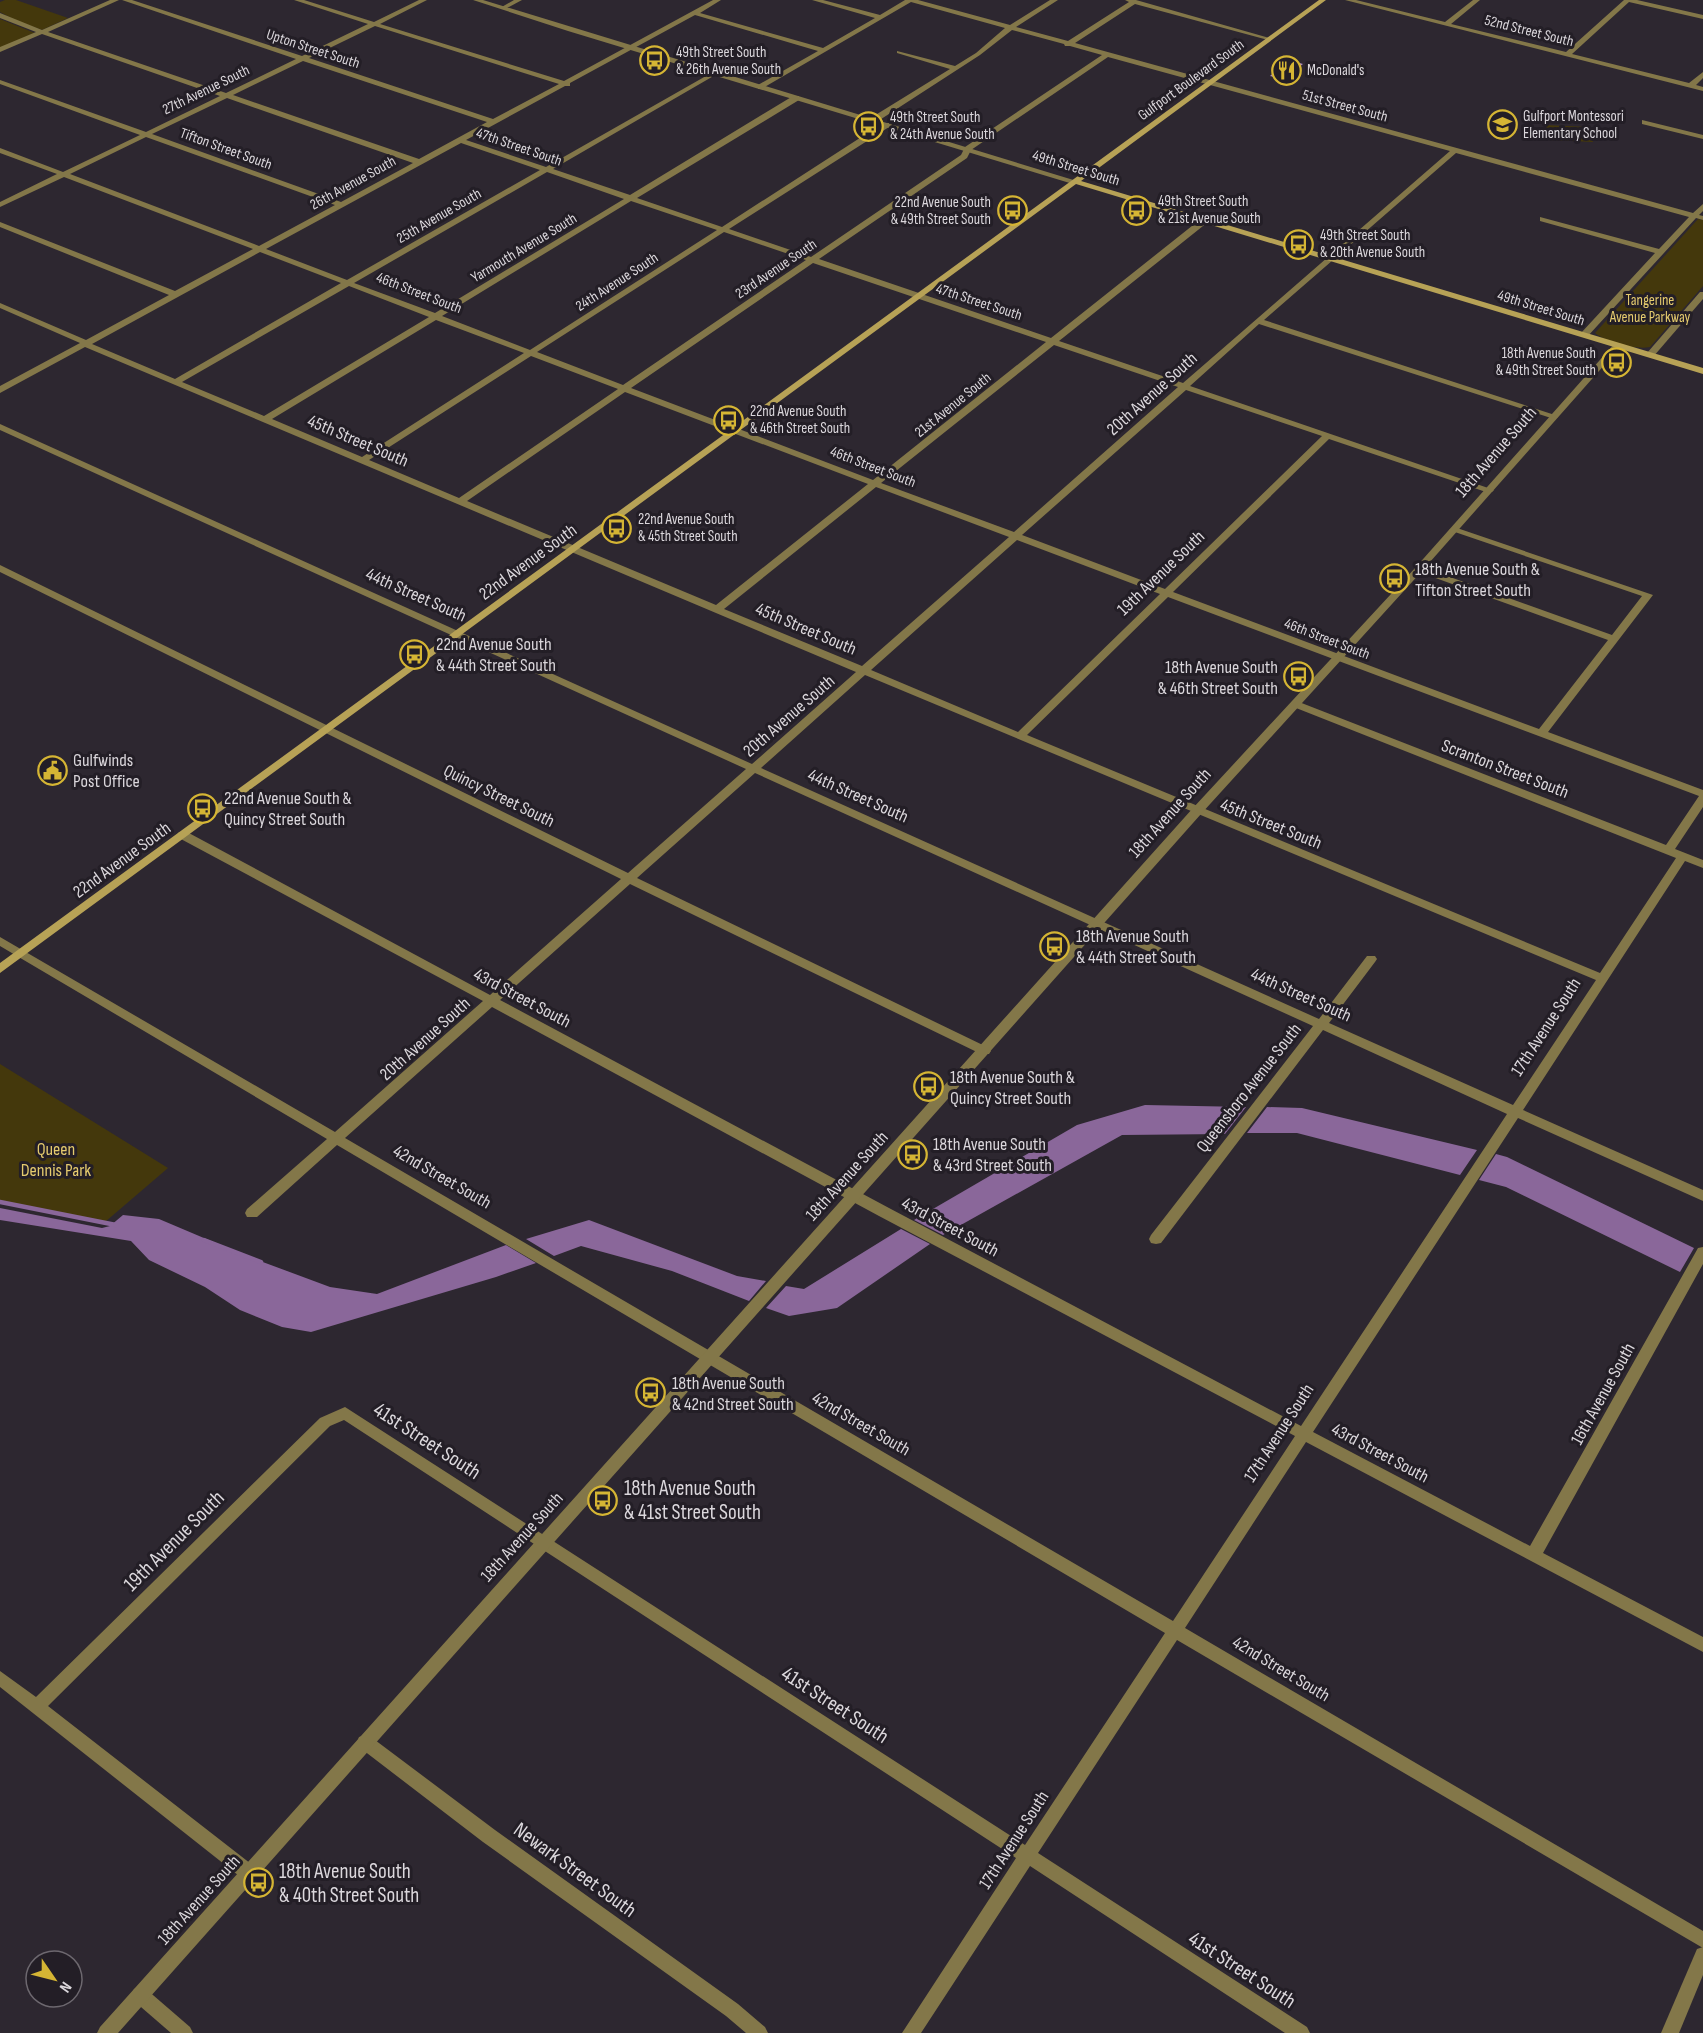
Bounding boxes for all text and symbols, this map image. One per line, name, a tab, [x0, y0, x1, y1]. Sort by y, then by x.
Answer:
street label: 52nd Street South	[1482, 11, 1576, 51]
street label: Upton Street South	[264, 25, 362, 73]
street label: Gulfport Boulevard South	[1134, 35, 1248, 125]
place label: 49th Street South & 26th Avenue South	[676, 43, 781, 79]
bus stop icon: 49th Street South & 26th Avenue South	[639, 45, 671, 77]
restaurant icon: McDonald's	[1270, 54, 1302, 86]
street label: 27th Avenue South	[159, 61, 253, 119]
place label: McDonald's	[1307, 61, 1365, 80]
street label: 51st Street South	[1300, 85, 1390, 127]
place label: Gulfport Montessori Elementary School	[1523, 107, 1624, 143]
place label: 49th Street South & 24th Avenue South	[890, 108, 995, 144]
school or university icon: Gulfport Montessori Elementary School	[1486, 109, 1518, 141]
bus stop icon: 49th Street South & 24th Avenue South	[853, 110, 885, 142]
street label: 47th Street South	[474, 123, 564, 171]
street label: Tifton Street South	[177, 124, 275, 174]
street label: 49th Street South	[1030, 146, 1122, 190]
street label: 26th Avenue South	[307, 152, 399, 214]
street label: 25th Avenue South	[393, 184, 485, 248]
place label: 49th Street South & 21st Avenue South	[1158, 192, 1261, 228]
place label: 22nd Avenue South & 49th Street South	[891, 193, 991, 229]
bus stop icon: 49th Street South & 21st Avenue South	[1121, 194, 1153, 226]
bus stop icon: 22nd Avenue South & 49th Street South	[996, 195, 1028, 227]
street label: Yarmouth Avenue South	[468, 209, 580, 287]
place label: 49th Street South & 20th Avenue South	[1320, 226, 1425, 262]
bus stop icon: 49th Street South & 20th Avenue South	[1283, 228, 1315, 260]
street label: 23rd Avenue South	[732, 235, 820, 303]
street label: 24th Avenue South	[572, 248, 662, 316]
street label: 46th Street South	[374, 268, 464, 318]
street label: 47th Street South	[933, 279, 1025, 325]
street label: 49th Street South	[1495, 286, 1587, 330]
park label: Tangerine Avenue Parkway	[1609, 291, 1691, 327]
place label: 18th Avenue South & 49th Street South	[1496, 344, 1596, 380]
bus stop icon: 18th Avenue South & 49th Street South	[1601, 346, 1633, 378]
street label: 20th Avenue South	[1103, 348, 1201, 440]
street label: 21st Avenue South	[911, 368, 995, 442]
place label: 22nd Avenue South & 46th Street South	[750, 402, 850, 438]
street label: 18th Avenue South	[1451, 402, 1541, 502]
bus stop icon: 22nd Avenue South & 46th Street South	[713, 404, 745, 436]
street label: 45th Street South	[304, 410, 412, 472]
street label: 46th Street South	[828, 442, 918, 492]
place label: 22nd Avenue South & 45th Street South	[638, 510, 738, 546]
bus stop icon: 22nd Avenue South & 45th Street South	[601, 512, 633, 544]
street label: 22nd Avenue South	[475, 520, 581, 604]
street label: 19th Avenue South	[1113, 526, 1209, 620]
place label: 18th Avenue South & Tifton Street South	[1415, 559, 1540, 601]
street label: 44th Street South	[362, 563, 470, 627]
bus stop icon: 18th Avenue South & Tifton Street South	[1378, 563, 1410, 595]
street label: 45th Street South	[752, 598, 860, 660]
street label: 46th Street South	[1282, 614, 1372, 664]
place label: 22nd Avenue South & 44th Street South	[436, 634, 556, 676]
bus stop icon: 22nd Avenue South & 44th Street South	[399, 638, 431, 670]
place label: 18th Avenue South & 46th Street South	[1158, 657, 1278, 699]
bus stop icon: 18th Avenue South & 46th Street South	[1283, 661, 1315, 693]
street label: 20th Avenue South	[739, 671, 839, 761]
street label: Scranton Street South	[1438, 735, 1572, 803]
place label: Gulfwinds Post Office	[73, 750, 140, 792]
public building icon: Gulfwinds Post Office	[36, 754, 68, 786]
street label: Quincy Street South	[440, 760, 558, 832]
street label: 44th Street South	[804, 764, 912, 828]
street label: 18th Avenue South	[1124, 764, 1216, 862]
place label: 22nd Avenue South & Quincy Street South	[224, 788, 352, 830]
bus stop icon: 22nd Avenue South & Quincy Street South	[187, 792, 219, 824]
street label: 45th Street South	[1217, 794, 1325, 854]
street label: 22nd Avenue South	[69, 818, 175, 902]
place label: 18th Avenue South & 44th Street South	[1076, 926, 1196, 968]
bus stop icon: 18th Avenue South & 44th Street South	[1039, 930, 1071, 962]
street label: 44th Street South	[1247, 963, 1355, 1027]
street label: 43rd Street South	[470, 964, 574, 1032]
street label: 17th Avenue South	[1507, 974, 1585, 1080]
street label: 20th Avenue South	[376, 993, 474, 1085]
street label: Queensboro Avenue South	[1192, 1019, 1306, 1157]
place label: 18th Avenue South & Quincy Street South	[950, 1067, 1075, 1109]
bus stop icon: 18th Avenue South & Quincy Street South	[913, 1071, 945, 1103]
street label: 18th Avenue South	[801, 1127, 893, 1225]
place label: 18th Avenue South & 43rd Street South	[933, 1134, 1052, 1176]
bus stop icon: 18th Avenue South & 43rd Street South	[896, 1138, 928, 1170]
park label: Queen Dennis Park	[21, 1139, 91, 1181]
street label: 42nd Street South	[389, 1140, 495, 1214]
street label: 43rd Street South	[898, 1193, 1002, 1261]
street label: 16th Avenue South	[1566, 1339, 1640, 1449]
place label: 18th Avenue South & 42nd Street South	[672, 1373, 794, 1415]
bus stop icon: 18th Avenue South & 42nd Street South	[635, 1377, 667, 1409]
street label: 17th Avenue South	[1240, 1380, 1318, 1486]
street label: 42nd Street South	[808, 1387, 914, 1461]
street label: 41st Street South	[369, 1397, 485, 1485]
street label: 43rd Street South	[1328, 1419, 1432, 1487]
place label: 18th Avenue South & 41st Street South	[624, 1476, 761, 1525]
bus stop icon: 18th Avenue South & 41st Street South	[587, 1484, 619, 1516]
street label: 19th Avenue South	[118, 1485, 230, 1597]
street label: 18th Avenue South	[476, 1488, 568, 1586]
street label: 42nd Street South	[1229, 1632, 1333, 1706]
street label: 41st Street South	[777, 1661, 893, 1749]
street label: 17th Avenue South	[975, 1787, 1053, 1893]
street label: Newark Street South	[509, 1817, 641, 1923]
street label: 18th Avenue South	[153, 1851, 245, 1949]
place label: 18th Avenue South & 40th Street South	[279, 1859, 419, 1908]
bus stop icon: 18th Avenue South & 40th Street South	[242, 1867, 274, 1899]
street label: 41st Street South	[1184, 1926, 1300, 2014]
north arrow	[24, 1949, 84, 2009]
text: N	[55, 1978, 75, 1996]

